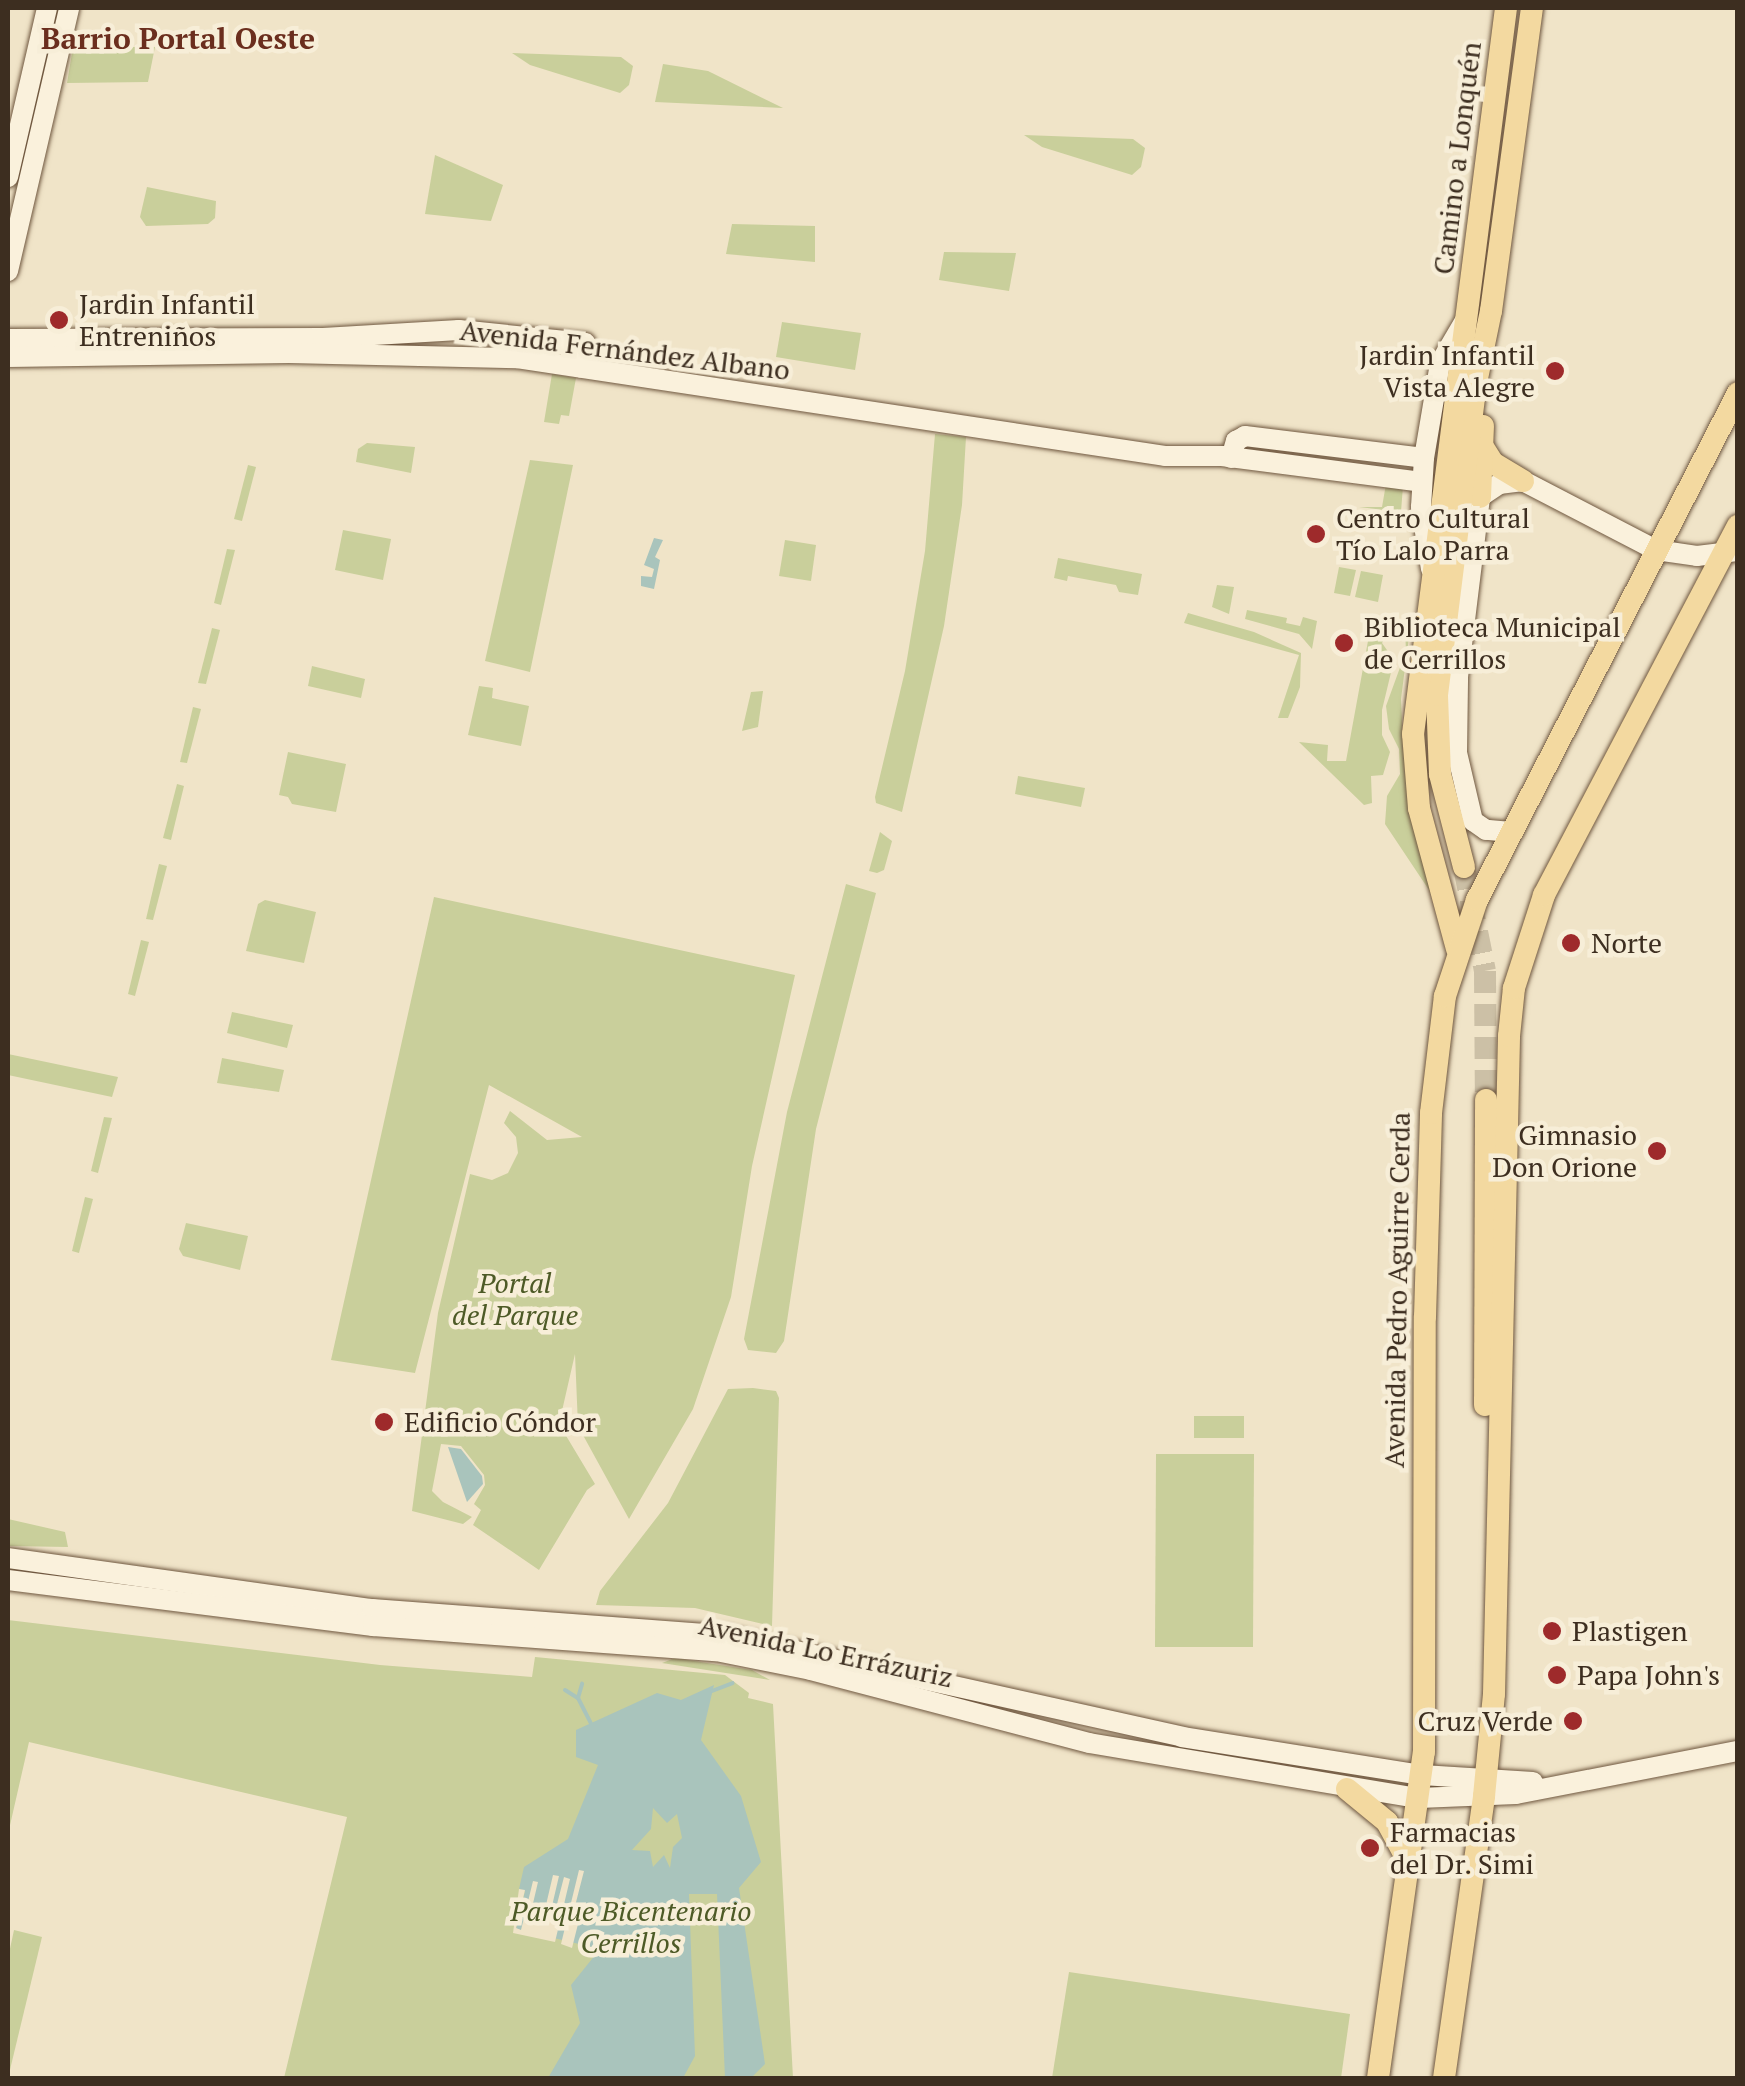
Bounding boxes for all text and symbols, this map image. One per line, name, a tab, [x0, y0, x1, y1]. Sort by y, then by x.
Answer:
district label: Barrio Portal Oeste	[41, 20, 315, 56]
street label: Camino a Lonquén	[1426, 40, 1488, 276]
place label: Jardin Infantil Entreniños	[79, 287, 255, 353]
marker: Jardin Infantil Entreniños	[48, 309, 70, 331]
street label: Avenida Fernández Albano	[458, 313, 792, 387]
place label: Jardin Infantil Vista Alegre	[1359, 338, 1535, 404]
marker: Jardin Infantil Vista Alegre	[1544, 360, 1566, 382]
place label: Centro Cultural Tío Lalo Parra	[1336, 501, 1530, 567]
marker: Centro Cultural Tío Lalo Parra	[1305, 523, 1327, 545]
place label: Biblioteca Municipal de Cerrillos	[1364, 610, 1621, 676]
marker: Biblioteca Municipal de Cerrillos	[1333, 632, 1355, 654]
place label: Norte	[1591, 926, 1662, 960]
marker: Norte	[1560, 932, 1582, 954]
street label: Avenida Pedro Aguirre Cerda	[1377, 1111, 1417, 1469]
place label: Gimnasio Don Orione	[1492, 1118, 1637, 1184]
marker: Gimnasio Don Orione	[1646, 1140, 1668, 1162]
park label: Portal del Parque	[452, 1266, 578, 1332]
place label: Edificio Cóndor	[404, 1405, 596, 1439]
marker: Edificio Cóndor	[373, 1411, 395, 1433]
street label: Avenida Lo Errázuriz	[696, 1608, 956, 1694]
place label: Plastigen	[1572, 1614, 1688, 1648]
marker: Plastigen	[1541, 1620, 1563, 1642]
place label: Papa John's	[1577, 1658, 1720, 1692]
marker: Papa John's	[1546, 1664, 1568, 1686]
place label: Cruz Verde	[1417, 1704, 1553, 1738]
marker: Cruz Verde	[1562, 1710, 1584, 1732]
place label: Farmacias del Dr. Simi	[1390, 1815, 1535, 1881]
marker: Farmacias del Dr. Simi	[1359, 1837, 1381, 1859]
park label: Parque Bicentenario Cerrillos	[510, 1894, 752, 1960]

